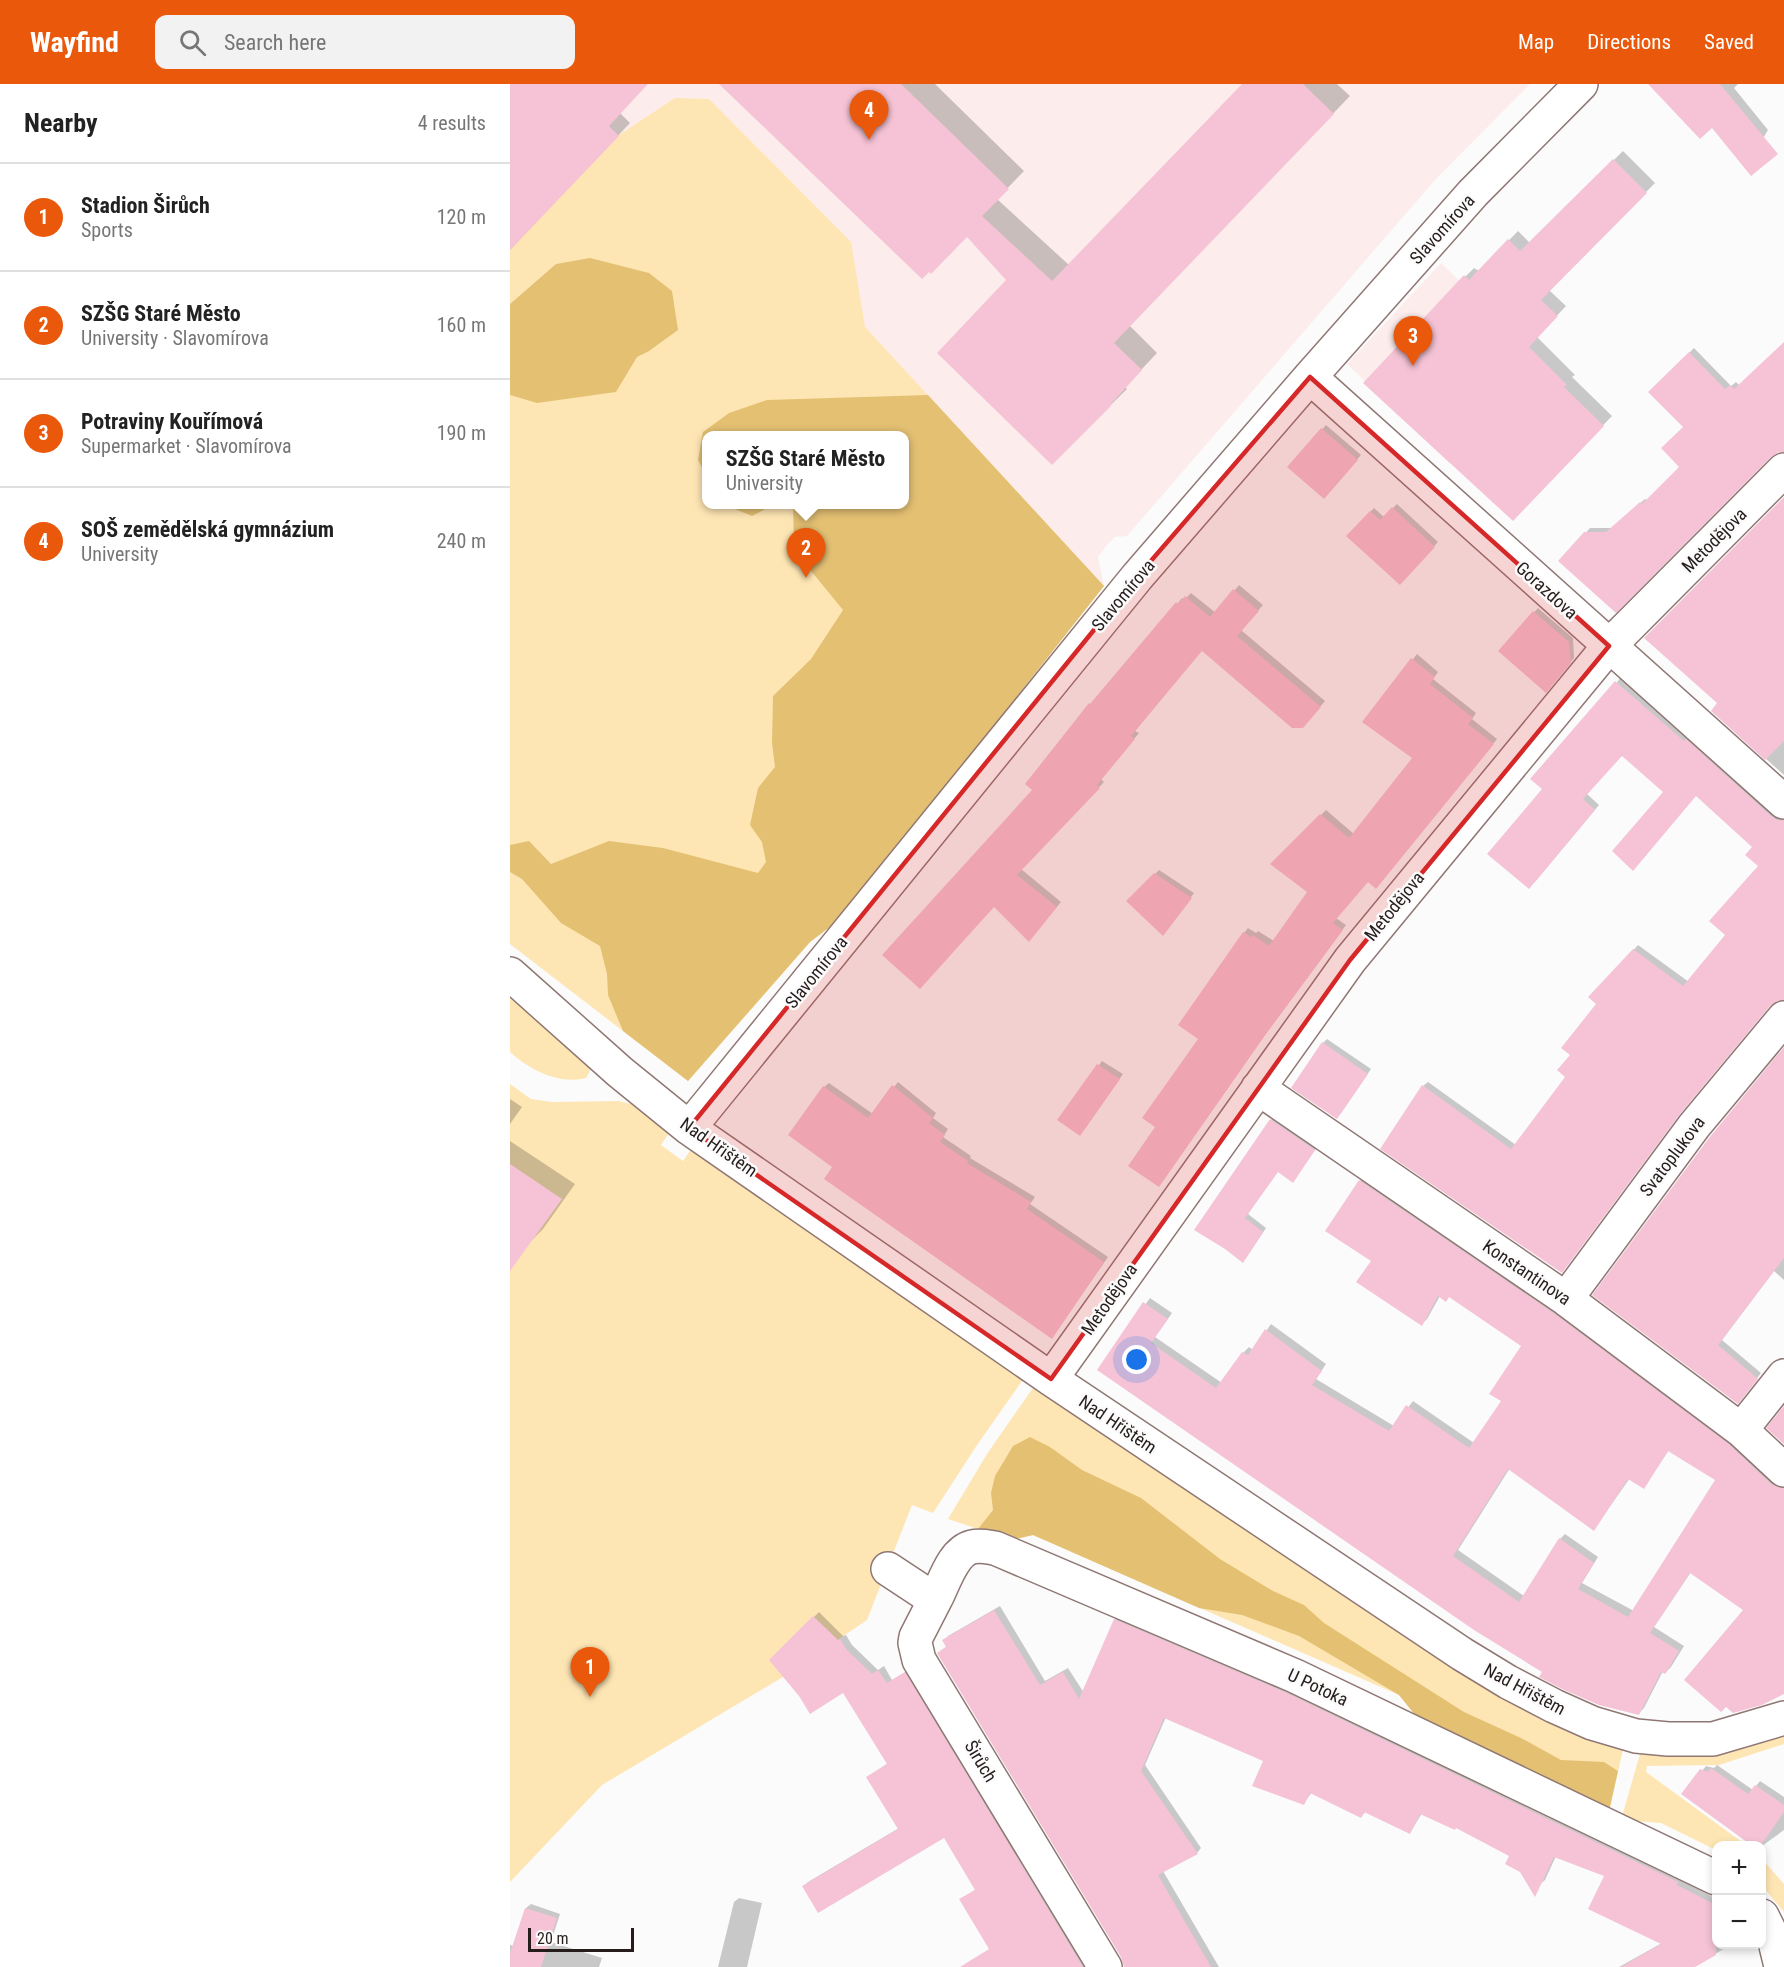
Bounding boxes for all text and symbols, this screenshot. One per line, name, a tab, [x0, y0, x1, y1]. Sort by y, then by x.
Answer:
search box	[155, 15, 575, 69]
text: Wayfind	[30, 26, 119, 59]
icon: search	[176, 26, 209, 59]
text: Search here	[224, 30, 326, 55]
text: Map	[1518, 30, 1554, 54]
text: Directions	[1587, 30, 1671, 54]
text: Saved	[1704, 30, 1754, 54]
pin: 4	[850, 91, 888, 140]
text: Nearby	[24, 108, 98, 138]
text: 4 results	[418, 111, 486, 135]
street label: Slavomírova	[1405, 190, 1479, 268]
text: Stadion Širůch	[81, 193, 210, 218]
text: 1	[38, 205, 49, 229]
text: 120 m	[437, 205, 486, 229]
text: Sports	[81, 218, 133, 242]
text: SZŠG Staré Město	[81, 301, 241, 326]
text: 2	[38, 313, 49, 337]
text: 160 m	[437, 313, 486, 337]
pin: 3	[1394, 316, 1432, 366]
text: University · Slavomírova	[81, 326, 269, 350]
text: Potraviny Kouřímová	[81, 409, 263, 434]
text: 3	[38, 421, 49, 445]
text: 190 m	[437, 421, 486, 445]
popup	[702, 431, 909, 509]
text: Supermarket · Slavomírova	[81, 434, 292, 458]
text: SZŠG Staré Město	[726, 446, 885, 471]
text: University	[726, 471, 803, 495]
street label: Metodějova	[1677, 503, 1751, 577]
text: SOŠ zemědělská gymnázium	[81, 517, 334, 542]
pin: 2	[786, 528, 826, 578]
text: 4	[38, 529, 49, 553]
text: 240 m	[437, 529, 486, 553]
text: University	[81, 542, 158, 566]
street label: Slavomírova	[1087, 555, 1159, 635]
street label: Gorazdova	[1512, 557, 1582, 623]
street label: Metodějova	[1360, 867, 1428, 945]
street label: Slavomírova	[781, 932, 851, 1012]
street label: Svatoplukova	[1635, 1112, 1709, 1200]
street label: Nad Hřištěm	[676, 1113, 762, 1181]
street label: Konstantinova	[1479, 1235, 1575, 1309]
street label: Metodějova	[1077, 1259, 1141, 1339]
your location	[1122, 1345, 1151, 1374]
street label: Nad Hřištěm	[1075, 1390, 1161, 1458]
pin: 1	[570, 1648, 610, 1697]
street label: Nad Hřištěm	[1481, 1659, 1569, 1719]
street label: U Potoka	[1285, 1664, 1351, 1710]
street label: Širůch	[960, 1736, 1002, 1786]
map controls	[1712, 1841, 1766, 1949]
button: +	[1712, 1841, 1766, 1895]
button: −	[1712, 1895, 1766, 1949]
scale bar	[528, 1925, 634, 1952]
text: 20 m	[537, 1929, 569, 1948]

